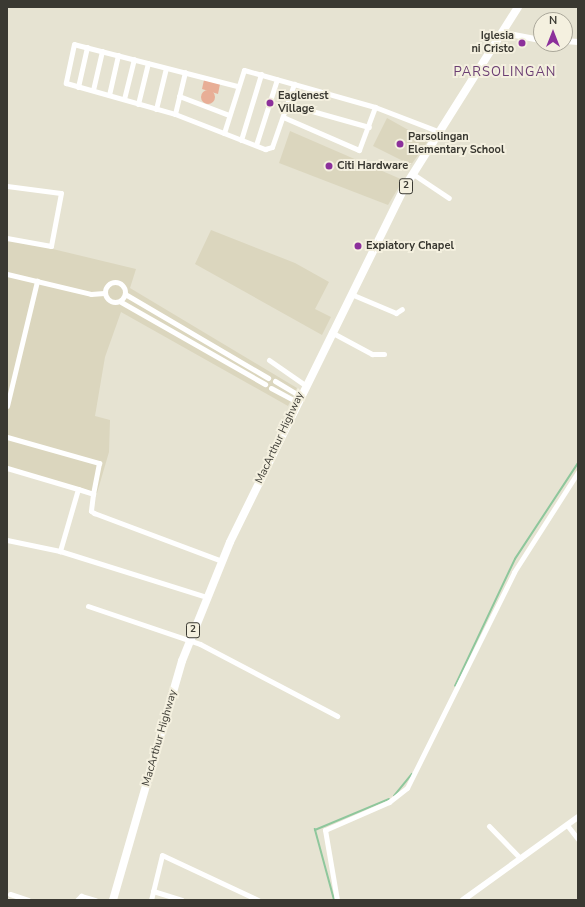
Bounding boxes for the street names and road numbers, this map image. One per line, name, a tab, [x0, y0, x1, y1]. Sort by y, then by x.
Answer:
road number: 2	[399, 178, 413, 194]
street label: MacArthur Highway	[253, 390, 307, 486]
road number: 2	[186, 622, 200, 638]
street label: MacArthur Highway	[140, 688, 180, 788]

